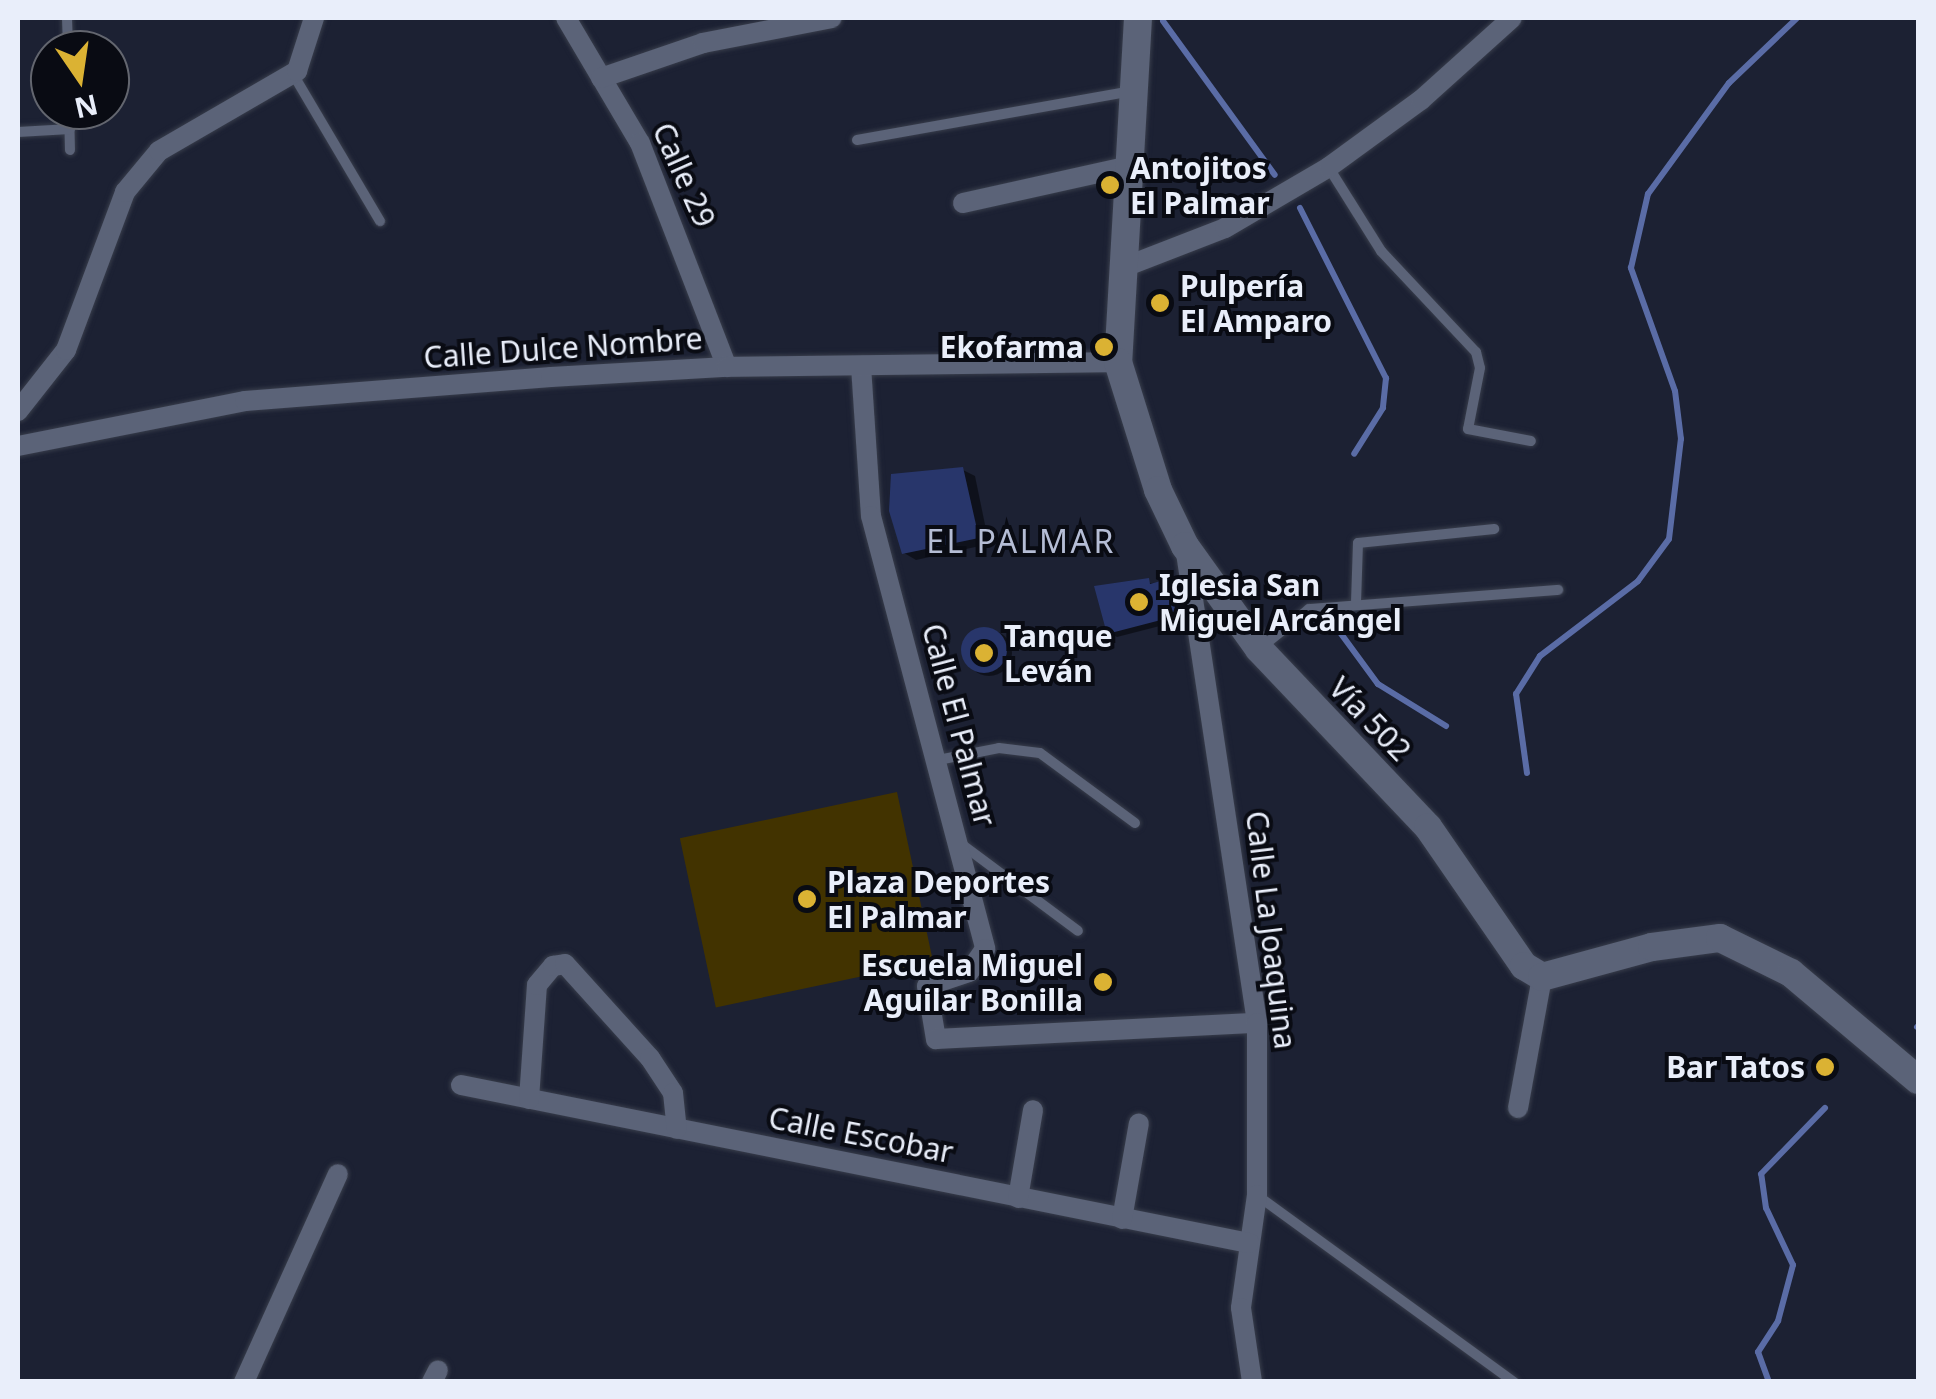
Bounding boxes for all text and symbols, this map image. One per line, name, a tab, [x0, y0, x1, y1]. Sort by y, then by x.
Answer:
north arrow	[30, 30, 130, 130]
text: N	[71, 86, 102, 128]
street label: Calle 29	[645, 117, 723, 233]
place label: Antojitos El Palmar	[1130, 150, 1270, 220]
marker: Antojitos El Palmar	[1099, 174, 1121, 196]
place label: Pulpería El Amparo	[1180, 268, 1332, 338]
marker: Pulpería El Amparo	[1149, 292, 1171, 314]
street label: Calle Dulce Nombre	[422, 320, 704, 376]
place label: Ekofarma	[940, 329, 1084, 365]
marker: Ekofarma	[1093, 336, 1115, 358]
district label: EL PALMAR	[926, 522, 1116, 560]
place label: Iglesia San Miguel Arcángel	[1159, 567, 1402, 638]
marker: Iglesia San Miguel Arcángel	[1128, 591, 1150, 613]
place label: Tanque Leván	[1004, 618, 1113, 688]
street label: Calle El Palmar	[915, 620, 1003, 830]
marker: Tanque Leván	[973, 642, 995, 664]
street label: Vía 502	[1322, 670, 1418, 768]
street label: Calle La Joaquina	[1239, 809, 1303, 1051]
place label: Plaza Deportes El Palmar	[827, 864, 1050, 934]
marker: Plaza Deportes El Palmar	[796, 888, 818, 910]
place label: Escuela Miguel Aguilar Bonilla	[861, 947, 1083, 1018]
marker: Escuela Miguel Aguilar Bonilla	[1092, 971, 1114, 993]
place label: Bar Tatos	[1666, 1049, 1805, 1085]
marker: Bar Tatos	[1814, 1056, 1836, 1078]
street label: Calle Escobar	[766, 1099, 956, 1171]

